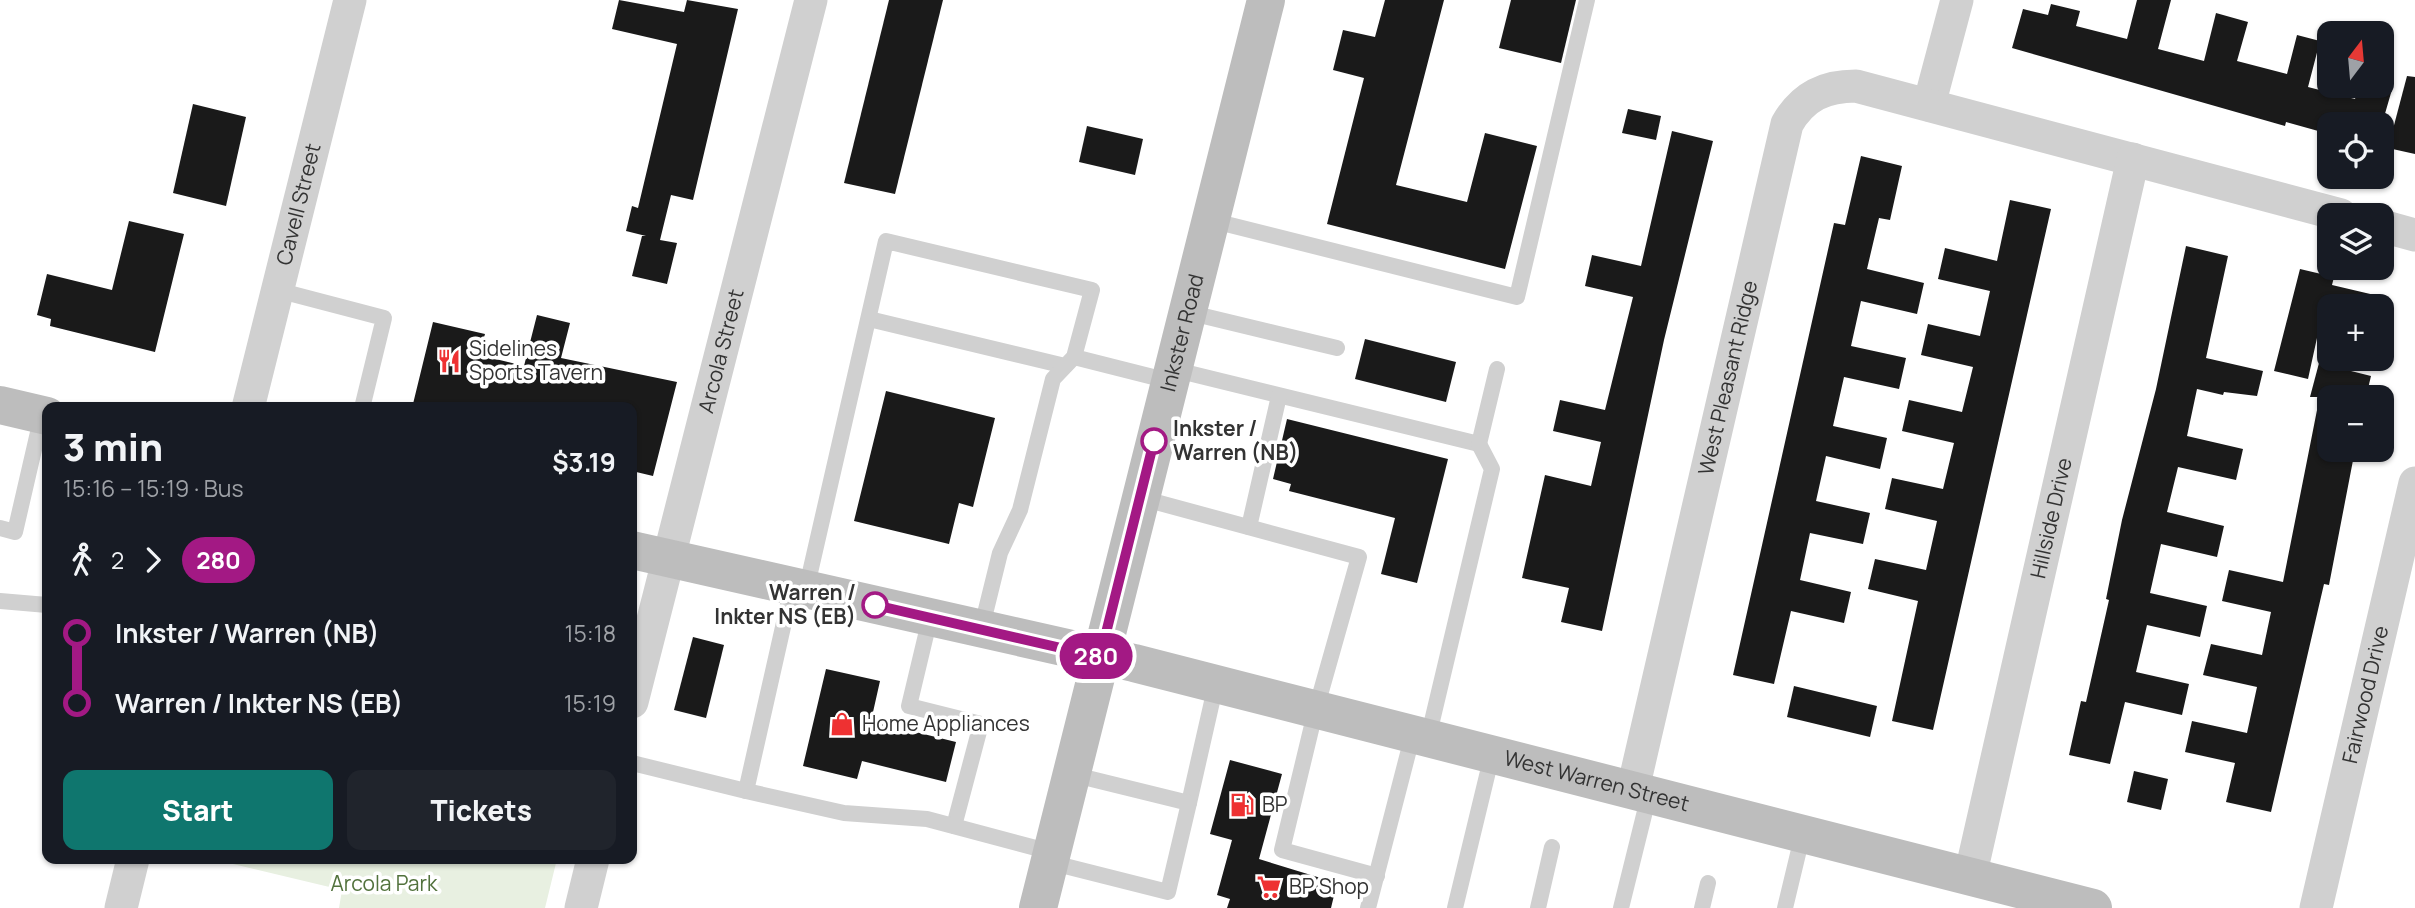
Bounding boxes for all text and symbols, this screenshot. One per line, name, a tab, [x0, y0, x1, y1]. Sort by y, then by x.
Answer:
north arrow	[2317, 21, 2394, 98]
map controls	[2317, 21, 2394, 462]
button: locate	[2317, 112, 2394, 189]
street label: Cavell Street	[269, 140, 327, 268]
button: layers	[2317, 203, 2394, 280]
street label: Inkster Road	[1153, 271, 1210, 394]
street label: West Pleasant Ridge	[1691, 278, 1763, 478]
street label: Arcola Street	[691, 286, 750, 416]
button: +	[2317, 294, 2394, 371]
place label: Sidelines Sports Tavern	[469, 334, 603, 386]
restaurant icon: Sidelines Sports Tavern	[435, 347, 463, 375]
button: −	[2317, 385, 2394, 462]
place label: Inkster / Warren (NB)	[1173, 414, 1298, 466]
text: 3 min	[63, 420, 163, 472]
marker: Inkster / Warren (NB)	[1141, 428, 1167, 454]
text: $3.19	[552, 444, 616, 480]
street label: Hillside Drive	[2023, 455, 2078, 581]
text: 15:16 – 15:19 · Bus	[63, 472, 244, 504]
icon: walk	[63, 541, 101, 579]
icon: forward	[134, 541, 172, 579]
text: 280	[196, 543, 241, 576]
text: 2	[111, 544, 124, 576]
place label: Warren / Inkter NS (EB)	[714, 578, 856, 630]
marker: Warren / Inkter NS (EB)	[862, 592, 888, 618]
text: Inkster / Warren (NB)	[115, 615, 380, 651]
text: 15:18	[565, 617, 616, 649]
street label: Fairwood Drive	[2335, 623, 2394, 766]
line badge: 280	[1056, 633, 1136, 679]
text: 280	[1074, 639, 1118, 672]
text: Warren / Inkter NS (EB)	[115, 685, 403, 721]
text: 15:19	[564, 687, 616, 719]
place label: Home Appliances	[862, 709, 1030, 737]
shop icon: Home Appliances	[828, 710, 856, 738]
street label: West Warren Street	[1501, 743, 1692, 817]
button: Start	[63, 770, 333, 850]
button: Tickets	[347, 770, 616, 850]
place label: BP	[1262, 790, 1288, 818]
fuel station icon: BP	[1228, 791, 1256, 819]
park label: Arcola Park	[330, 869, 438, 897]
place label: BP Shop	[1289, 872, 1369, 900]
supermarket icon: BP Shop	[1255, 873, 1283, 901]

